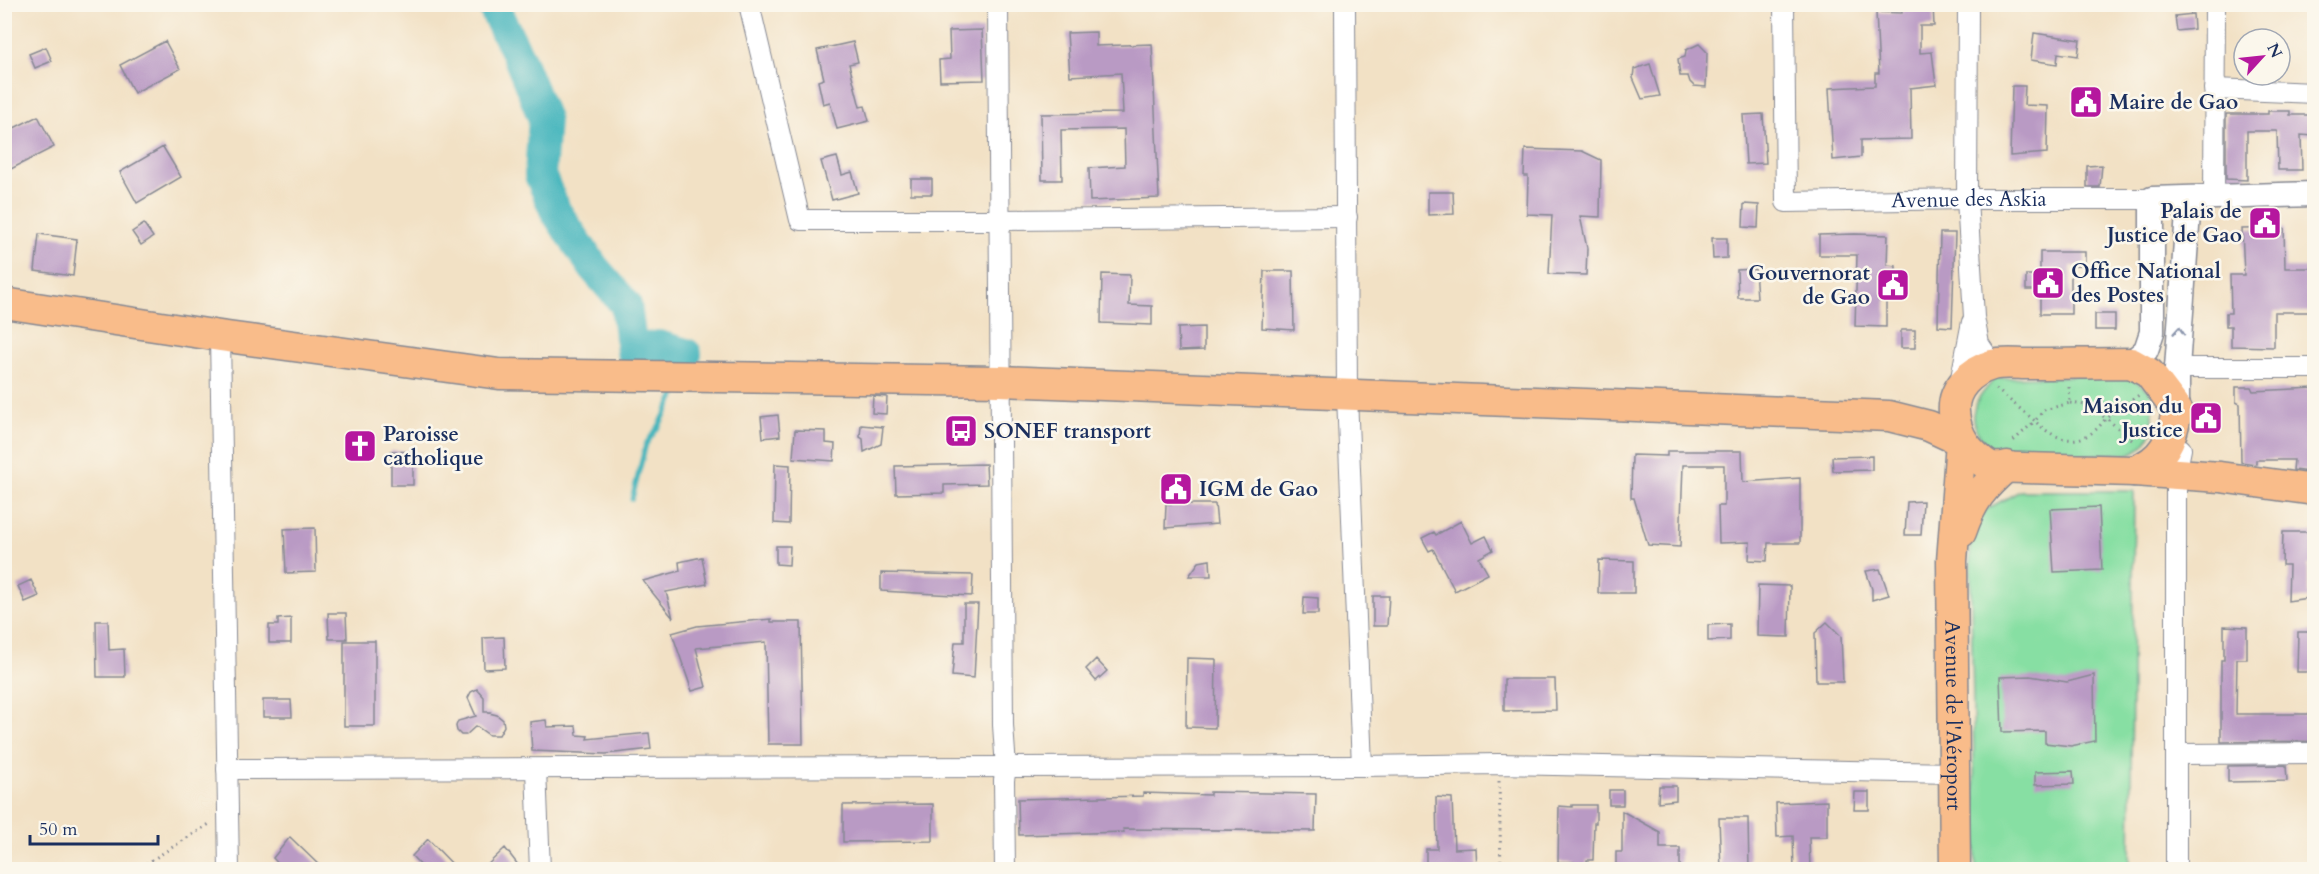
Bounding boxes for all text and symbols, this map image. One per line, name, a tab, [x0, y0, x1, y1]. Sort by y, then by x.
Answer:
north arrow	[2232, 27, 2292, 87]
text: N	[2262, 39, 2287, 62]
public building icon: Maire de Gao	[2068, 84, 2104, 120]
place label: Maire de Gao	[2109, 88, 2238, 117]
street label: Avenue des Askia	[1891, 185, 2047, 215]
place label: Palais de Justice de Gao	[2104, 197, 2242, 250]
public building icon: Palais de Justice de Gao	[2247, 205, 2283, 241]
place label: Office National des Postes	[2071, 257, 2221, 310]
place label: Gouvernorat de Gao	[1748, 259, 1871, 312]
public building icon: Office National des Postes	[2030, 265, 2066, 301]
public building icon: Gouvernorat de Gao	[1875, 267, 1911, 303]
one-way arrow	[2173, 326, 2186, 335]
place label: Maison du Justice	[2083, 392, 2183, 445]
public building icon: Maison du Justice	[2188, 400, 2224, 436]
bus stop icon: SONEF transport	[943, 413, 979, 449]
place label: SONEF transport	[984, 417, 1152, 446]
place label: Paroisse catholique	[383, 420, 484, 473]
church icon: Paroisse catholique	[342, 428, 378, 464]
public building icon: IGM de Gao	[1158, 471, 1194, 507]
place label: IGM de Gao	[1199, 475, 1318, 504]
street label: Avenue de l'Aéroport	[1938, 620, 1968, 811]
scale bar	[30, 808, 158, 846]
text: 50 m	[39, 817, 78, 842]

